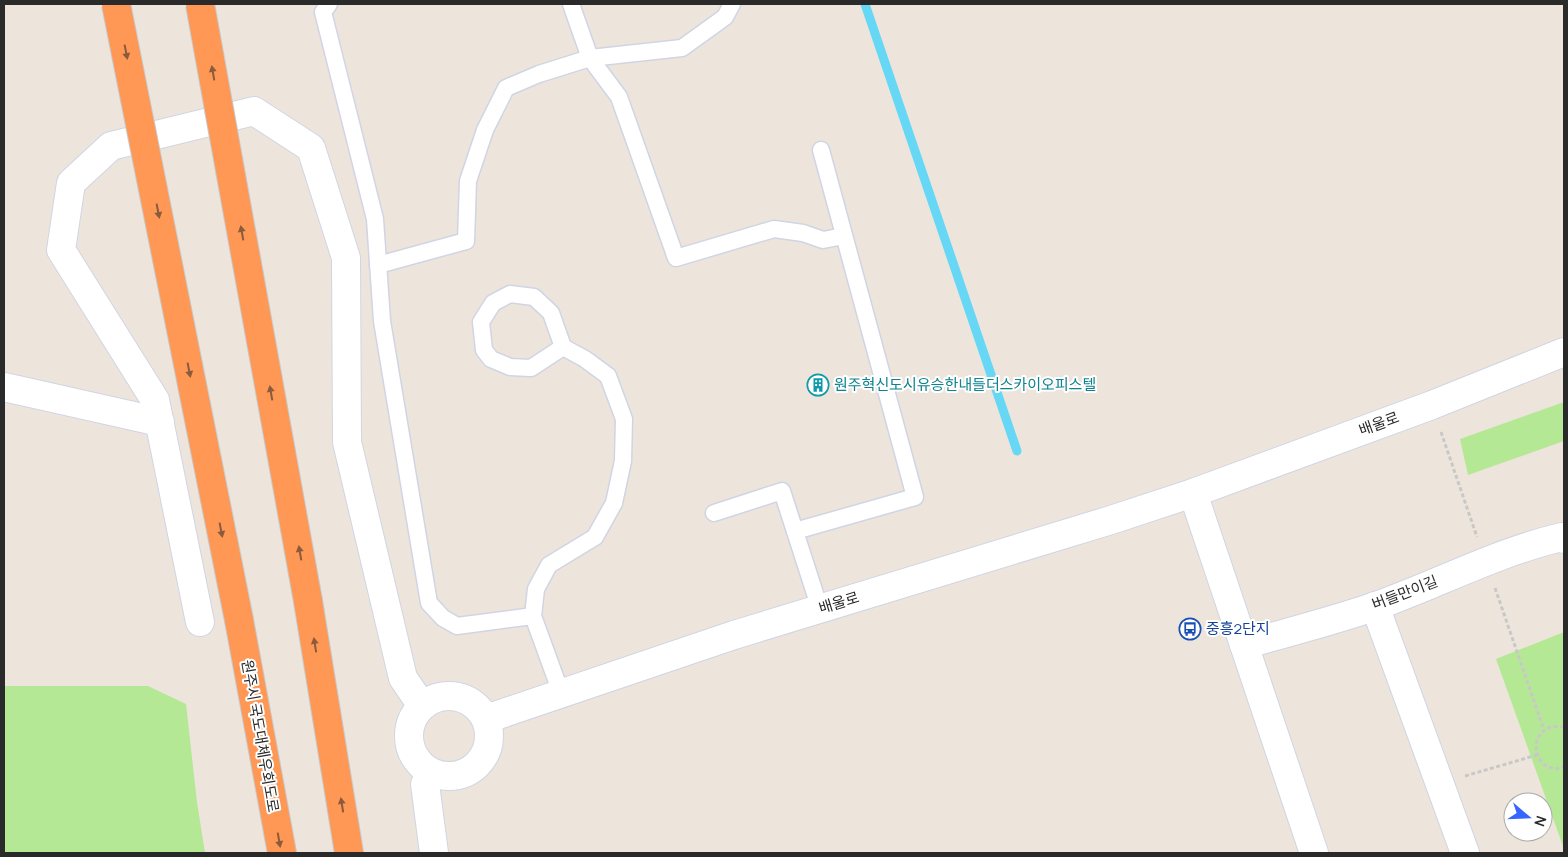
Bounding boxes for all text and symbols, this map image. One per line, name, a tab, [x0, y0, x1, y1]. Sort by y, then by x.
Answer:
one-way arrow	[122, 44, 130, 59]
one-way arrow	[208, 65, 216, 81]
one-way arrow	[154, 203, 162, 219]
one-way arrow	[237, 225, 245, 241]
one-way arrow	[186, 363, 194, 379]
building icon: 원주혁신도시유승한내들더스카이오피스텔	[806, 373, 830, 397]
place label: 원주혁신도시유승한내들더스카이오피스텔	[834, 374, 1096, 395]
one-way arrow	[266, 385, 274, 401]
street label: 배울로	[1356, 407, 1402, 440]
one-way arrow	[217, 522, 225, 537]
one-way arrow	[295, 545, 303, 561]
street label: 버들만이길	[1369, 570, 1441, 615]
street label: 배울로	[816, 586, 862, 619]
bus stop icon: 중흥2단지	[1178, 617, 1202, 641]
place label: 중흥2단지	[1206, 618, 1270, 639]
one-way arrow	[311, 636, 319, 652]
street label: 원주시 국도대체우회도로	[237, 658, 284, 814]
north arrow	[1503, 792, 1553, 842]
one-way arrow	[337, 797, 345, 813]
text: N	[1530, 814, 1551, 829]
one-way arrow	[276, 832, 284, 848]

